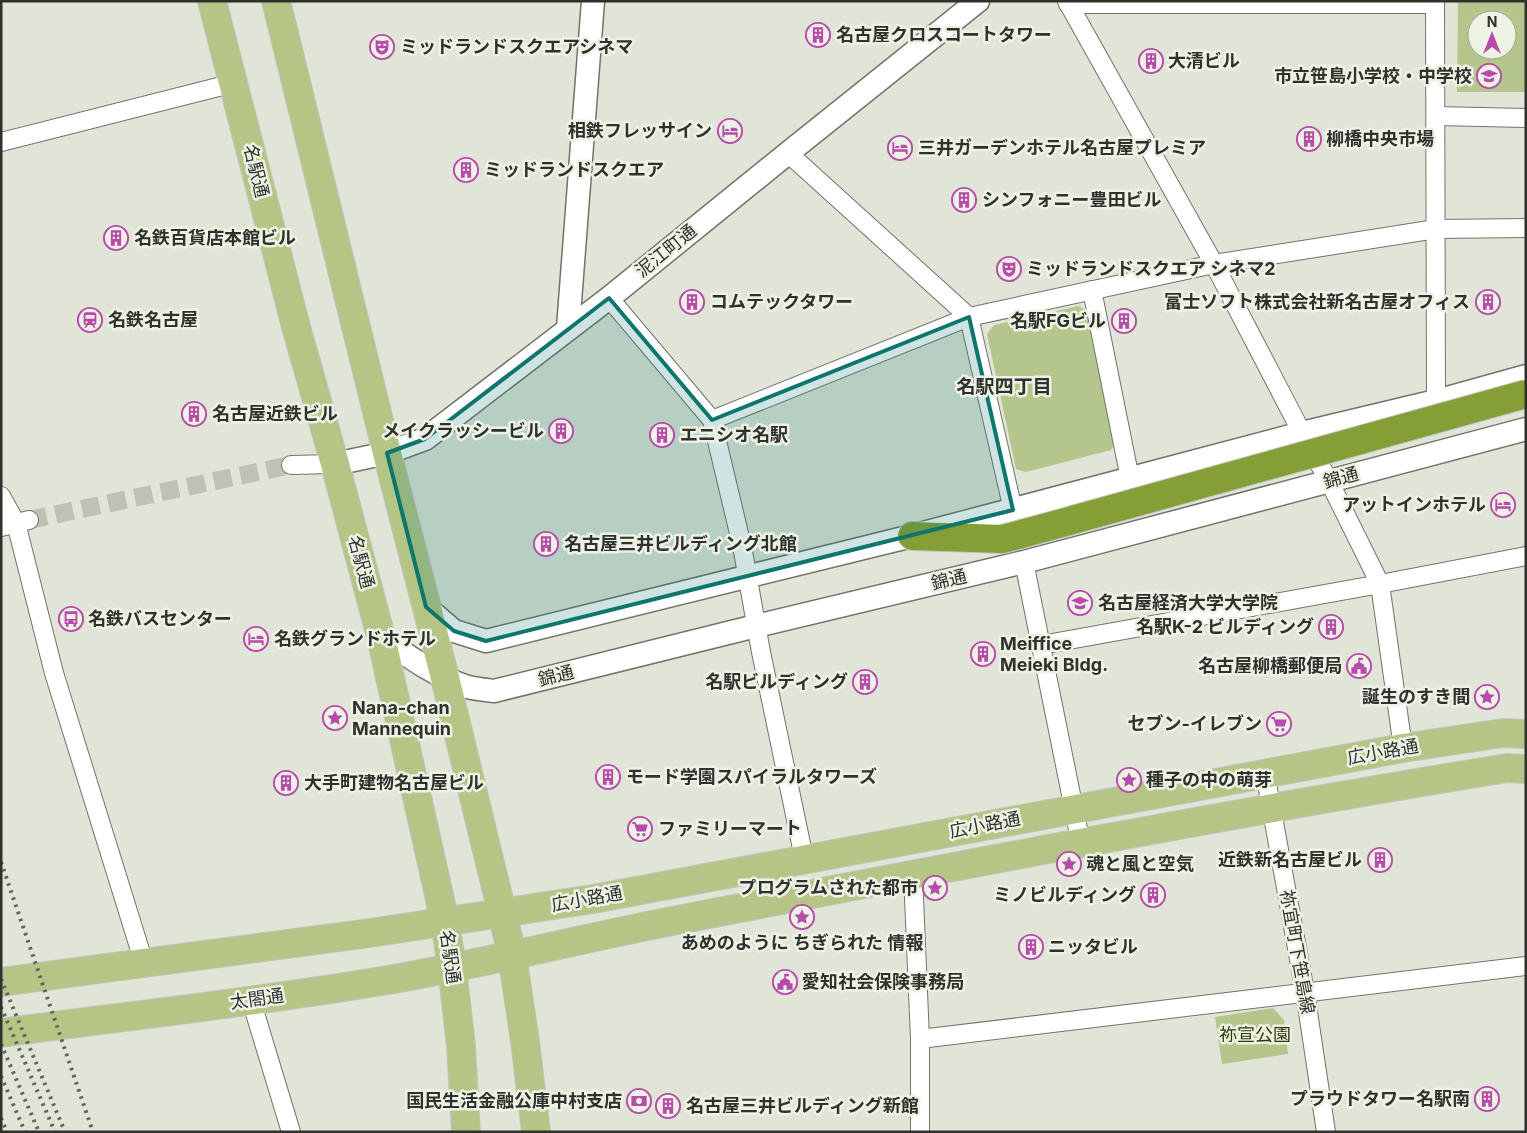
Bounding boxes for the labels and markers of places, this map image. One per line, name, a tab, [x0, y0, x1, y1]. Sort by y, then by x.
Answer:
building icon: 名古屋クロスコートタワー	[805, 22, 831, 48]
place label: 名古屋クロスコートタワー	[836, 24, 1052, 45]
theatre icon: ミッドランドスクエアシネマ	[369, 34, 395, 60]
place label: ミッドランドスクエアシネマ	[400, 36, 633, 57]
building icon: 大清ビル	[1138, 48, 1164, 74]
place label: 大清ビル	[1168, 50, 1240, 71]
school or university icon: 市立笹島小学校・中学校	[1476, 63, 1502, 89]
place label: 市立笹島小学校・中学校	[1274, 65, 1472, 86]
hotel icon: 相鉄フレッサイン	[717, 118, 743, 144]
place label: 相鉄フレッサイン	[568, 120, 712, 141]
building icon: 柳橋中央市場	[1296, 126, 1322, 152]
place label: 柳橋中央市場	[1326, 128, 1434, 149]
hotel icon: 三井ガーデンホテル名古屋プレミア	[887, 135, 913, 161]
place label: 三井ガーデンホテル名古屋プレミア	[918, 137, 1206, 158]
building icon: ミッドランドスクエア	[453, 157, 479, 183]
place label: ミッドランドスクエア	[484, 159, 664, 180]
building icon: シンフォニー豊田ビル	[951, 187, 977, 213]
place label: シンフォニー豊田ビル	[982, 189, 1161, 210]
building icon: 名鉄百貨店本館ビル	[103, 225, 129, 251]
place label: 名鉄百貨店本館ビル	[134, 227, 296, 248]
theatre icon: ミッドランドスクエア シネマ2	[996, 256, 1022, 282]
place label: ミッドランドスクエア シネマ2	[1026, 258, 1276, 279]
building icon: コムテックタワー	[679, 289, 705, 315]
building icon: 富士ソフト株式会社新名古屋オフィス	[1475, 289, 1501, 315]
place label: コムテックタワー	[710, 291, 853, 312]
place label: 富士ソフト株式会社新名古屋オフィス	[1164, 291, 1470, 312]
station icon: 名鉄名古屋	[77, 307, 103, 333]
building icon: 名駅FGビル	[1111, 308, 1137, 334]
place label: 名鉄名古屋	[108, 309, 198, 330]
place label: 名駅FGビル	[1010, 310, 1106, 331]
building icon: 名古屋近鉄ビル	[181, 401, 207, 427]
place label: 名古屋近鉄ビル	[212, 403, 338, 424]
building icon: メイクラッシービル	[548, 418, 574, 444]
place label: メイクラッシービル	[382, 420, 544, 441]
building icon: エニシオ名駅	[649, 422, 675, 448]
place label: エニシオ名駅	[680, 424, 788, 445]
hotel icon: アットインホテル	[1490, 492, 1516, 518]
place label: アットインホテル	[1342, 494, 1486, 515]
building icon: 名古屋三井ビルディング北館	[533, 531, 559, 557]
place label: 名古屋三井ビルディング北館	[564, 533, 797, 554]
school or university icon: 名古屋経済大学大学院	[1067, 590, 1093, 616]
place label: 名古屋経済大学大学院	[1098, 592, 1278, 613]
bus stop icon: 名鉄バスセンター	[58, 606, 84, 632]
place label: 名鉄バスセンター	[88, 608, 232, 629]
building icon: 名駅K-2 ビルディング	[1318, 614, 1344, 640]
place label: 名駅K-2 ビルディング	[1136, 616, 1314, 637]
hotel icon: 名鉄グランドホテル	[243, 626, 269, 652]
place label: 名鉄グランドホテル	[274, 628, 436, 649]
place label: Meiffice Meieki Bldg.	[1000, 633, 1108, 675]
building icon: Meiffice Meieki Bldg.	[970, 641, 996, 667]
public building icon: 名古屋柳橋郵便局	[1346, 653, 1372, 679]
place label: 名古屋柳橋郵便局	[1198, 655, 1342, 676]
building icon: 名駅ビルディング	[852, 669, 878, 695]
place label: 名駅ビルディング	[705, 671, 848, 692]
place icon: 誕生のすき間	[1474, 684, 1500, 710]
place label: 誕生のすき間	[1362, 686, 1470, 707]
place label: Nana-chan Mannequin	[352, 697, 451, 739]
place icon: Nana-chan Mannequin	[322, 705, 348, 731]
supermarket icon: セブン-イレブン	[1266, 711, 1292, 737]
place label: セブン-イレブン	[1128, 713, 1262, 734]
building icon: モード学園スパイラルタワーズ	[595, 764, 621, 790]
place label: モード学園スパイラルタワーズ	[626, 766, 877, 787]
place icon: 種子の中の萌芽	[1116, 767, 1142, 793]
place label: 種子の中の萌芽	[1146, 769, 1272, 790]
building icon: 大手町建物名古屋ビル	[273, 770, 299, 796]
place label: 大手町建物名古屋ビル	[304, 772, 484, 793]
supermarket icon: ファミリーマート	[627, 816, 653, 842]
place label: ファミリーマート	[658, 818, 802, 839]
building icon: 近鉄新名古屋ビル	[1367, 847, 1393, 873]
place label: 近鉄新名古屋ビル	[1218, 849, 1362, 870]
place icon: 魂と風と空気	[1056, 851, 1082, 877]
place label: 魂と風と空気	[1086, 853, 1194, 874]
place icon: プログラムされた都市	[922, 875, 948, 901]
place label: プログラムされた都市	[739, 877, 918, 898]
building icon: ミノビルディング	[1140, 882, 1166, 908]
place label: ミノビルディング	[993, 884, 1136, 905]
place icon: あめのように ちぎられた 情報	[789, 904, 815, 930]
place label: あめのように ちぎられた 情報	[681, 932, 923, 953]
building icon: ニッタビル	[1018, 934, 1044, 960]
place label: ニッタビル	[1048, 936, 1138, 957]
public building icon: 愛知社会保険事務局	[772, 969, 798, 995]
place label: 愛知社会保険事務局	[802, 971, 964, 992]
building icon: プラウドタワー名駅南	[1474, 1086, 1500, 1112]
bank icon: 国民生活金融公庫中村支店	[626, 1088, 652, 1114]
place label: プラウドタワー名駅南	[1290, 1088, 1470, 1109]
place label: 国民生活金融公庫中村支店	[406, 1090, 622, 1111]
building icon: 名古屋三井ビルディング新館	[655, 1093, 681, 1119]
place label: 名古屋三井ビルディング新館	[686, 1095, 919, 1116]

